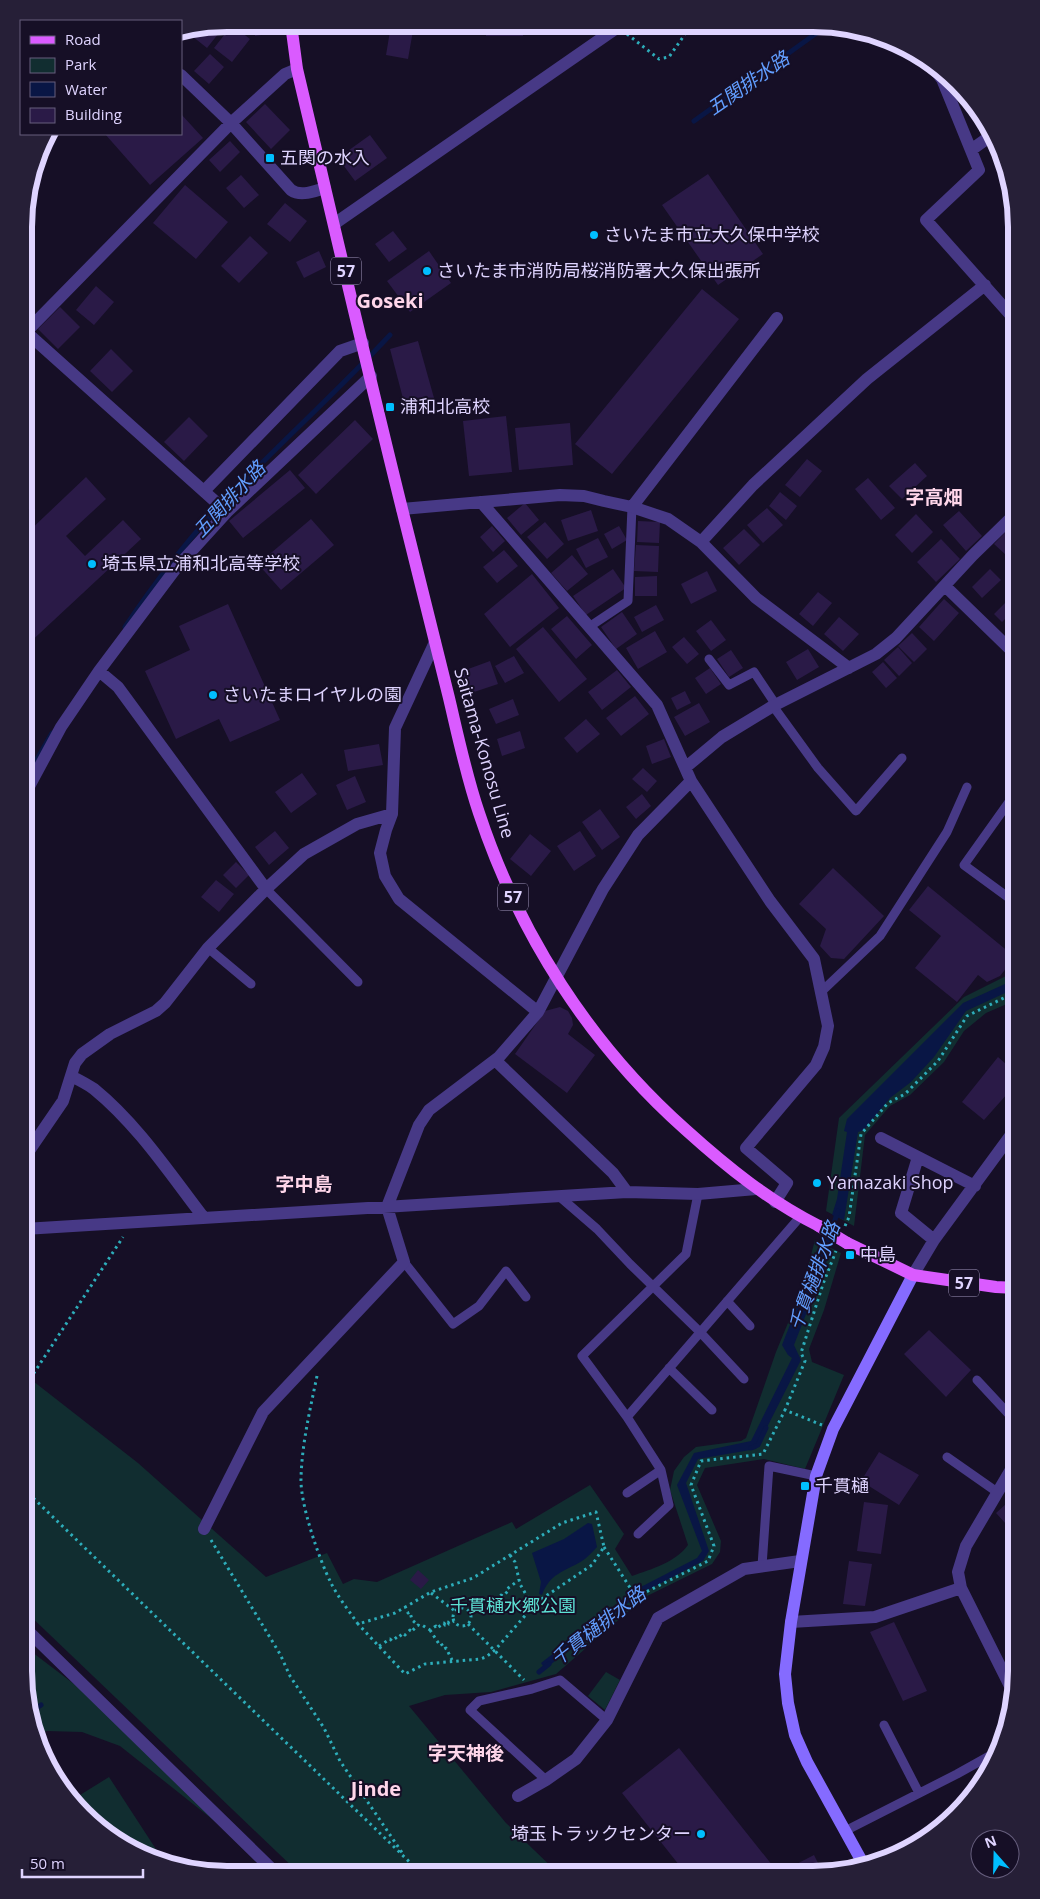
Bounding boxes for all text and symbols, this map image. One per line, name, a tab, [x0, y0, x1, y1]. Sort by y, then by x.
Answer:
legend	[20, 20, 182, 135]
text: Road	[65, 29, 101, 49]
water label: 五関排水路	[702, 44, 796, 121]
text: Park	[65, 54, 96, 74]
text: Water	[65, 79, 107, 99]
text: Building	[65, 104, 122, 124]
place label: 五関の水入	[280, 145, 370, 169]
marker: 五関の水入	[264, 152, 276, 164]
place label: さいたま市立大久保中学校	[604, 222, 819, 246]
marker: さいたま市立大久保中学校	[588, 229, 600, 241]
road number: 57	[331, 258, 361, 284]
place label: さいたま市消防局桜消防署大久保出張所	[437, 258, 760, 282]
marker: さいたま市消防局桜消防署大久保出張所	[421, 265, 433, 277]
district label: Goseki	[356, 287, 424, 314]
place label: 浦和北高校	[400, 394, 490, 418]
marker: 浦和北高校	[384, 401, 396, 413]
water label: 五関排水路	[187, 454, 272, 543]
district label: 字高畑	[905, 484, 963, 510]
place label: 埼玉県立浦和北高等学校	[102, 551, 300, 575]
marker: 埼玉県立浦和北高等学校	[86, 558, 98, 570]
street label: Saitama-Konosu Line	[449, 665, 521, 841]
place label: さいたまロイヤルの園	[223, 682, 402, 706]
marker: さいたまロイヤルの園	[207, 689, 219, 701]
road number: 57	[498, 884, 528, 910]
place label: Yamazaki Shop	[827, 1170, 954, 1194]
district label: 字中島	[275, 1171, 333, 1197]
marker: Yamazaki Shop	[811, 1177, 823, 1189]
water label: 千貫樋排水路	[782, 1216, 846, 1334]
place label: 中島	[860, 1242, 896, 1266]
marker: 中島	[844, 1249, 856, 1261]
road number: 57	[949, 1270, 979, 1296]
place label: 千貫樋	[815, 1473, 869, 1497]
marker: 千貫樋	[799, 1480, 811, 1492]
water label: 千貫樋排水路	[545, 1579, 652, 1671]
park label: 千貫樋水郷公園	[450, 1593, 576, 1617]
district label: 字天神後	[428, 1740, 504, 1766]
district label: Jinde	[349, 1775, 401, 1802]
place label: 埼玉トラックセンター	[511, 1821, 691, 1845]
marker: 埼玉トラックセンター	[695, 1828, 707, 1840]
north arrow	[970, 1829, 1020, 1879]
text: N	[982, 1830, 999, 1852]
scale bar	[22, 1846, 144, 1878]
text: 50 m	[30, 1853, 65, 1873]

